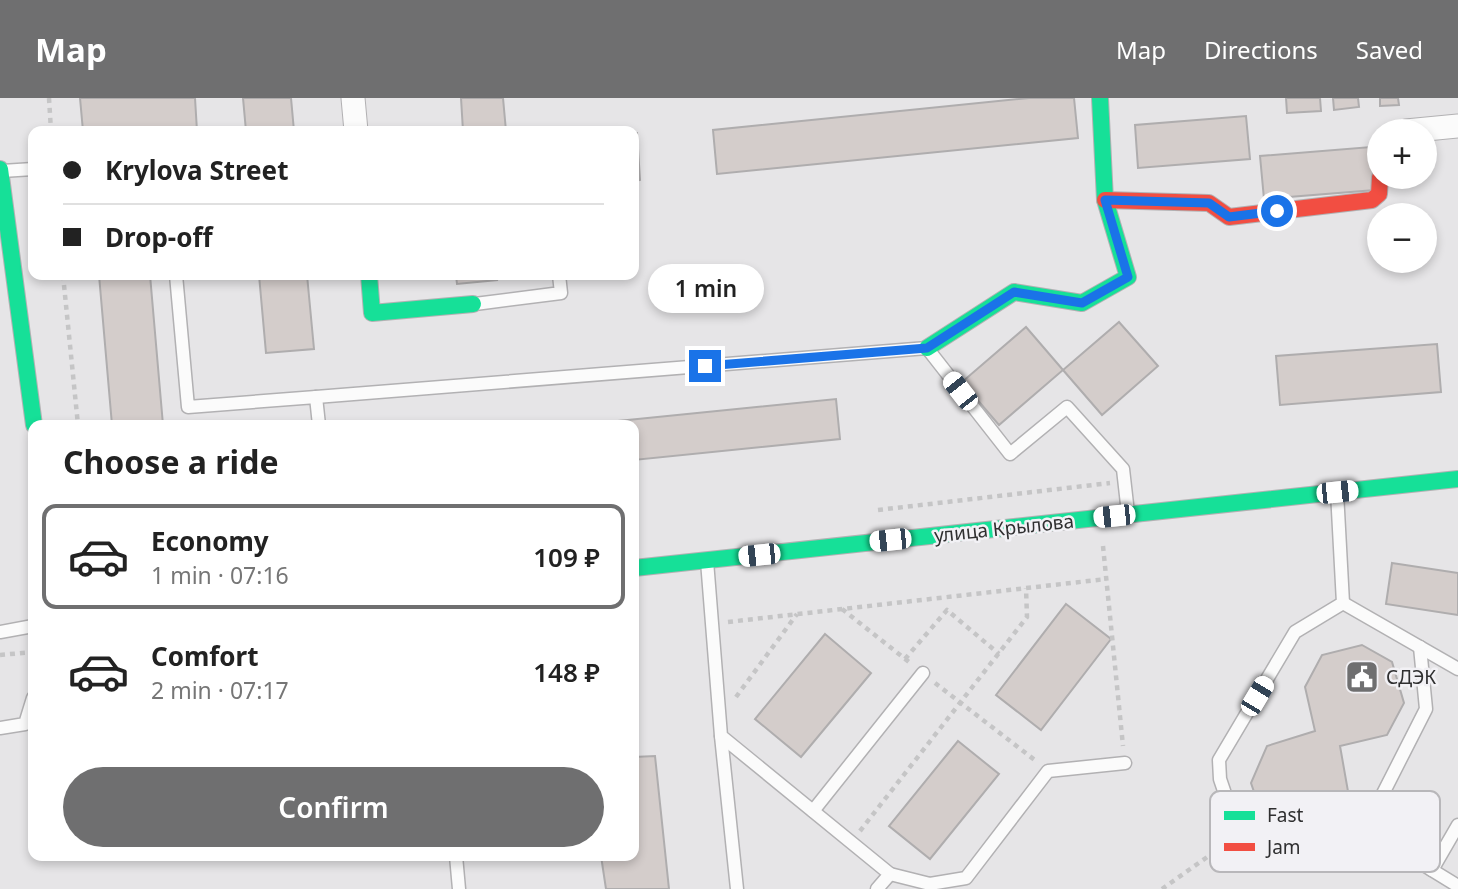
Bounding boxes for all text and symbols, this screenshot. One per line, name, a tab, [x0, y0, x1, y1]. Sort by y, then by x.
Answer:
text: Map	[35, 27, 107, 72]
text: Map	[1116, 33, 1166, 66]
text: Directions	[1204, 33, 1318, 66]
text: Saved	[1356, 33, 1423, 66]
map controls	[1367, 119, 1437, 273]
button: +	[1367, 119, 1437, 189]
text: Krylova Street	[105, 152, 288, 188]
route start	[1261, 195, 1293, 227]
button: −	[1367, 203, 1437, 273]
text: Drop-off	[105, 219, 212, 255]
callout: 1 min	[647, 264, 763, 314]
text: 1 min	[675, 272, 737, 304]
route end	[689, 350, 721, 382]
car	[939, 368, 982, 414]
text: Choose a ride	[63, 440, 279, 483]
car	[1316, 479, 1359, 505]
car	[1093, 503, 1136, 529]
street label: улица Крылова	[933, 508, 1075, 548]
text: Economy	[151, 523, 269, 559]
icon: car	[67, 525, 130, 588]
car	[869, 527, 912, 553]
text: 109 ₽	[533, 539, 600, 575]
car	[738, 542, 781, 568]
text: 1 min · 07:16	[151, 559, 289, 591]
text: Comfort	[151, 638, 259, 674]
icon: car	[67, 640, 130, 703]
text: 148 ₽	[533, 654, 600, 690]
public building icon: СДЭК	[1343, 658, 1381, 696]
place label: СДЭК	[1386, 664, 1436, 690]
car	[1238, 673, 1277, 719]
text: 2 min · 07:17	[151, 674, 289, 706]
button: Confirm	[63, 767, 604, 847]
legend	[1210, 791, 1440, 872]
text: Fast	[1267, 802, 1304, 828]
text: Jam	[1265, 834, 1301, 860]

